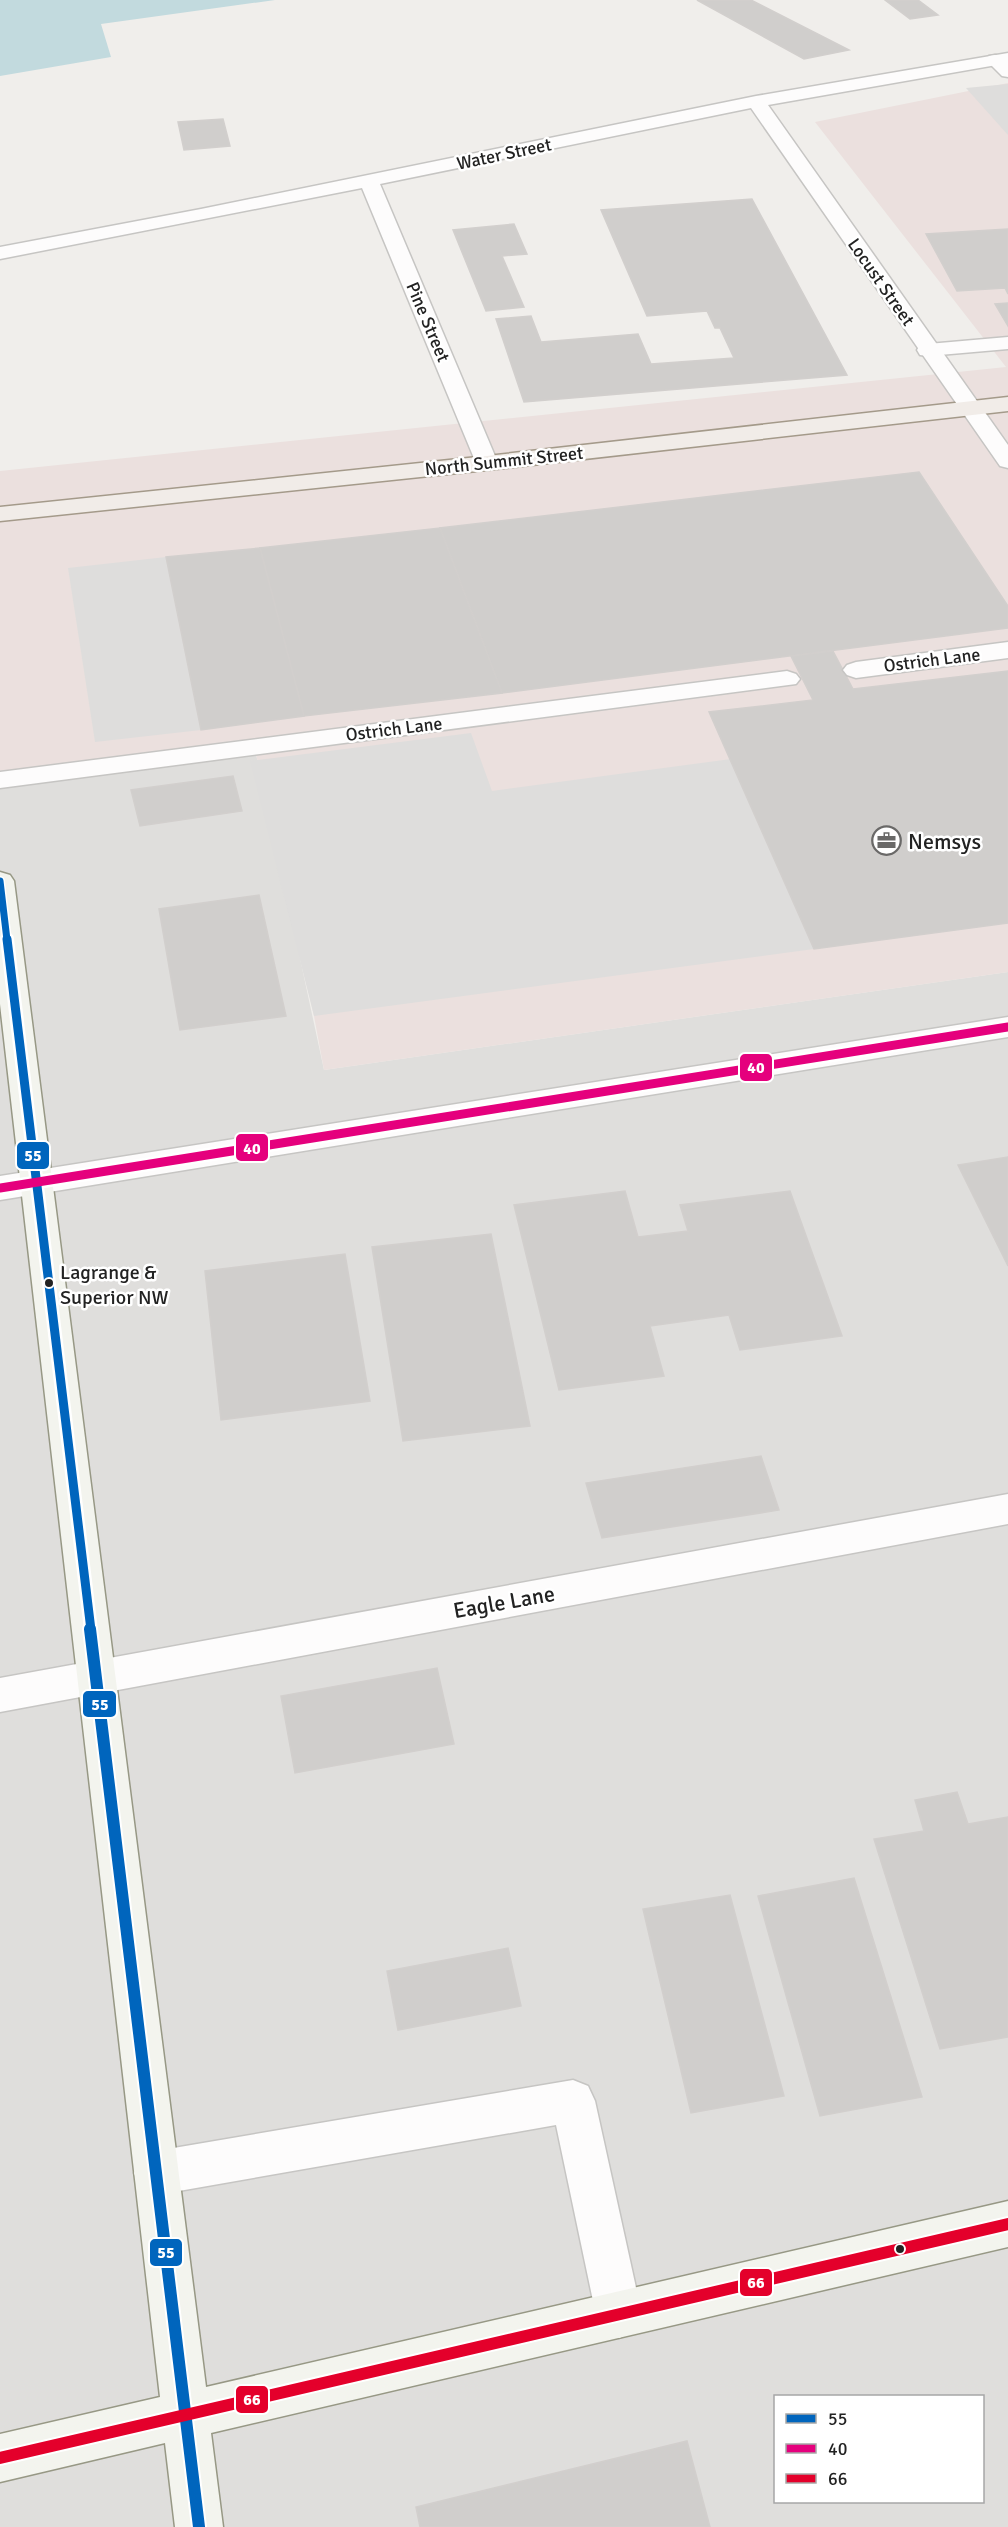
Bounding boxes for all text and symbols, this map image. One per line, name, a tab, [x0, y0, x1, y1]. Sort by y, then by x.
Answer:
street label: Water Street	[455, 133, 553, 175]
street label: Locust Street	[843, 234, 919, 330]
street label: Pine Street	[401, 279, 455, 365]
street label: North Summit Street	[424, 442, 584, 480]
street label: Ostrich Lane	[882, 643, 982, 677]
street label: Ostrich Lane	[344, 712, 444, 746]
office icon: Nemsys	[871, 825, 903, 857]
place label: Nemsys	[908, 828, 981, 855]
line badge: 40	[739, 1053, 773, 1082]
text: 40	[747, 1058, 765, 1078]
line badge: 40	[235, 1133, 269, 1162]
text: 40	[243, 1139, 261, 1159]
line badge: 55	[16, 1141, 50, 1170]
text: 55	[24, 1146, 42, 1166]
place label: Lagrange & Superior NW	[60, 1260, 169, 1310]
marker: Lagrange & Superior NW	[43, 1277, 55, 1289]
street label: Eagle Lane	[451, 1580, 557, 1624]
line badge: 55	[82, 1690, 117, 1718]
text: 55	[91, 1695, 109, 1715]
line badge: 55	[149, 2238, 183, 2267]
text: 55	[157, 2243, 175, 2263]
unlabelled marker	[894, 2243, 906, 2255]
line badge: 66	[739, 2268, 773, 2297]
text: 66	[747, 2273, 765, 2293]
line badge: 66	[235, 2385, 269, 2414]
text: 66	[243, 2390, 261, 2410]
legend	[774, 2395, 984, 2503]
text: 55	[828, 2408, 847, 2430]
text: 40	[828, 2438, 847, 2460]
text: 66	[828, 2468, 847, 2490]

